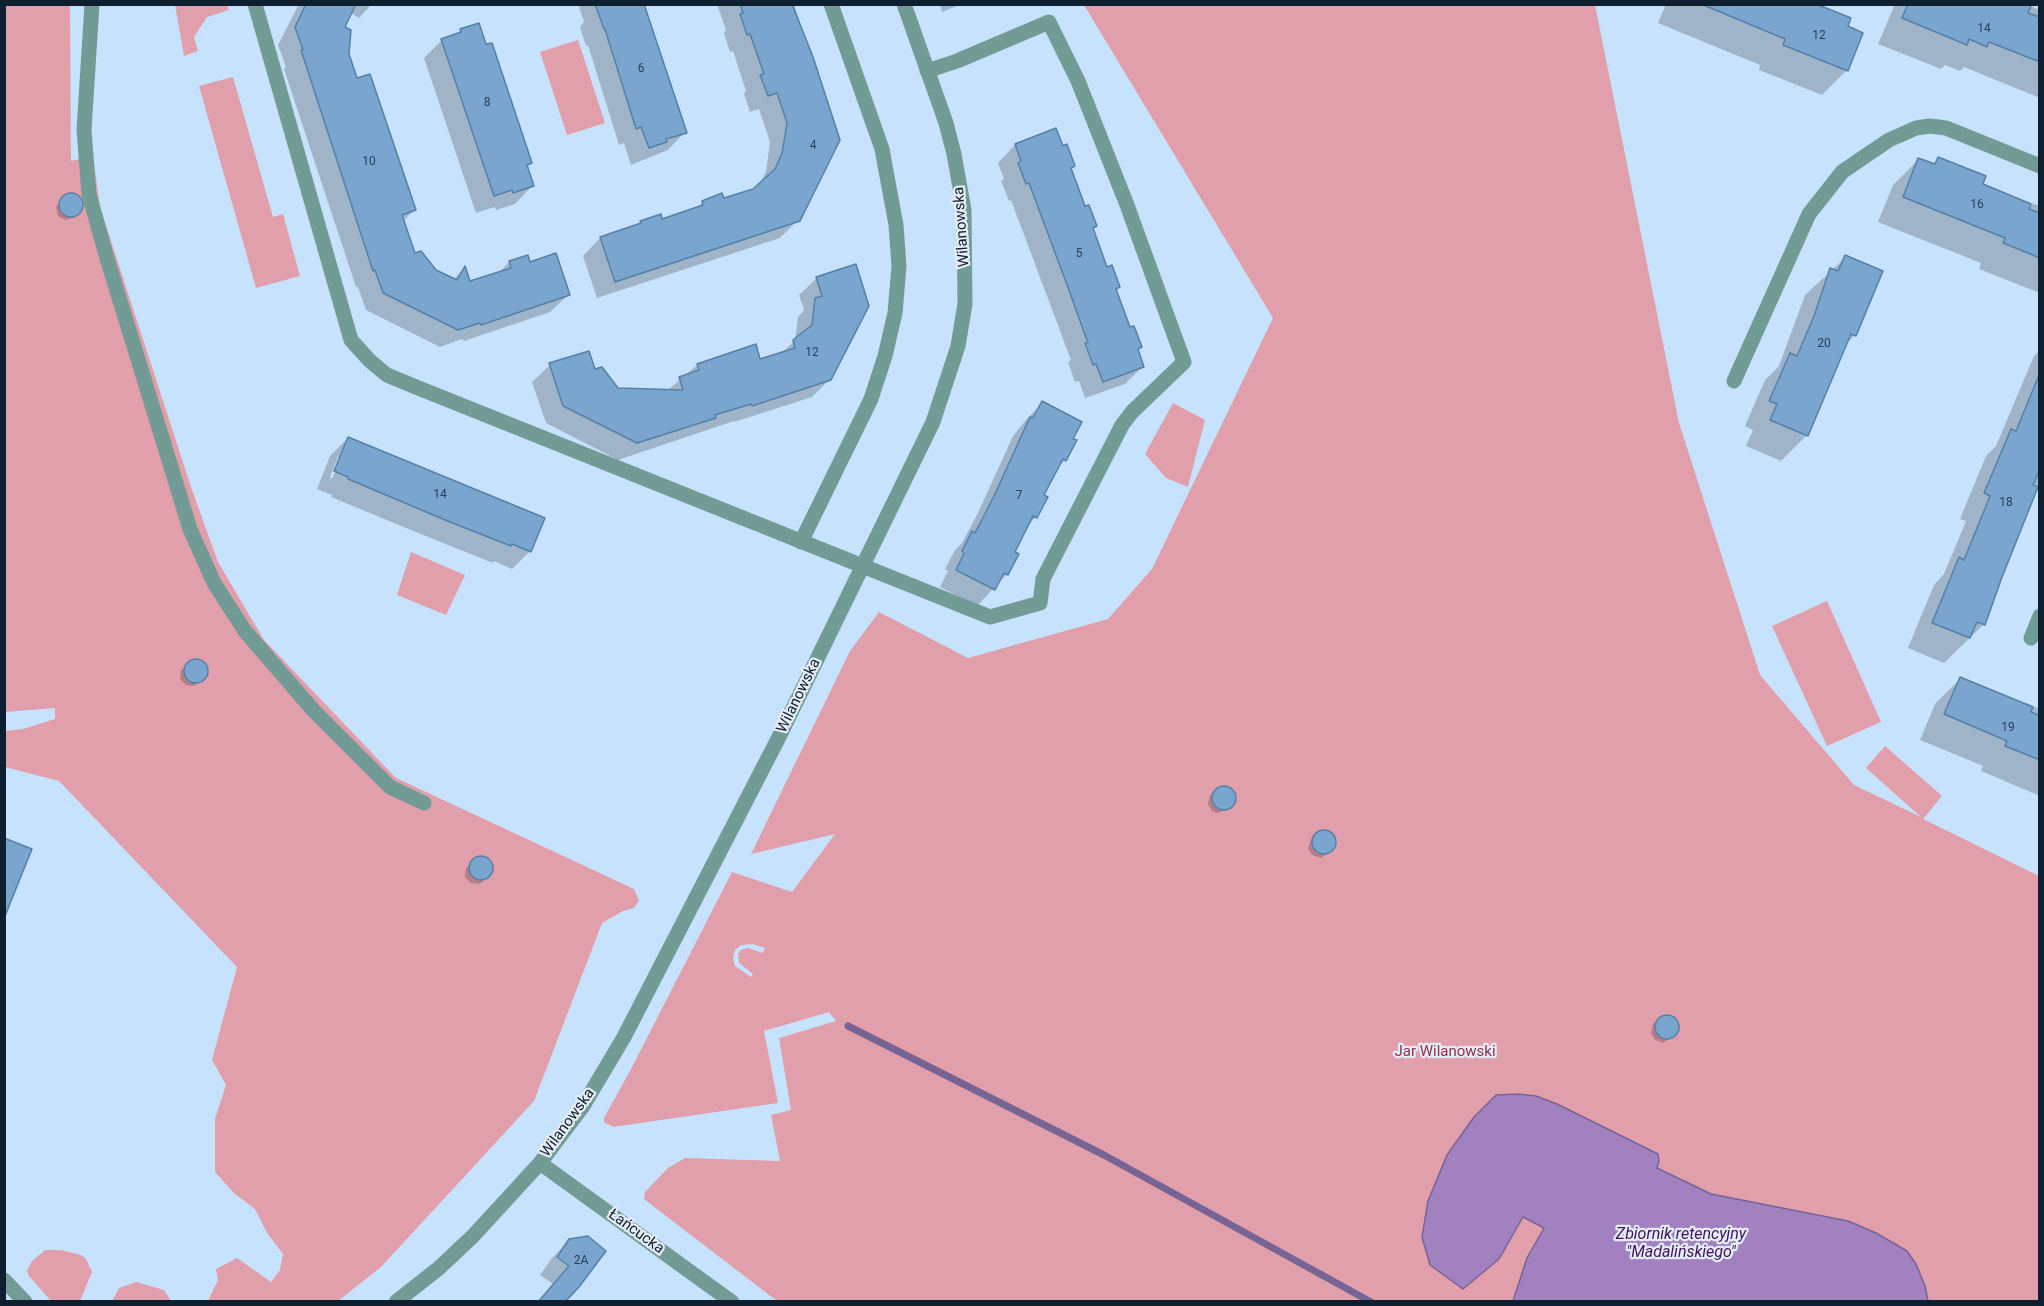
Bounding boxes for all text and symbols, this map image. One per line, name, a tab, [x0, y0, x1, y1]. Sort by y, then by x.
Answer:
house number: 14	[1977, 22, 1991, 36]
house number: 12	[1812, 29, 1826, 43]
house number: 6	[638, 62, 644, 76]
house number: 8	[484, 96, 490, 110]
house number: 4	[810, 139, 816, 153]
house number: 10	[362, 155, 376, 169]
street label: Wilanowska	[950, 186, 974, 268]
house number: 16	[1970, 198, 1984, 212]
house number: 5	[1076, 247, 1082, 261]
house number: 20	[1817, 337, 1831, 351]
house number: 12	[805, 346, 819, 360]
house number: 14	[433, 488, 447, 502]
house number: 7	[1016, 489, 1022, 503]
house number: 18	[1999, 496, 2013, 510]
street label: Wilanowska	[773, 656, 825, 736]
house number: 19	[2001, 721, 2015, 735]
park label: Jar Wilanowski	[1394, 1043, 1496, 1061]
street label: Wilanowska	[537, 1085, 599, 1161]
street label: Łańcucka	[605, 1206, 667, 1258]
water label: Zbiornik retencyjny "Madalińskiego"	[1616, 1225, 1746, 1263]
house number: 2A	[574, 1254, 588, 1268]

